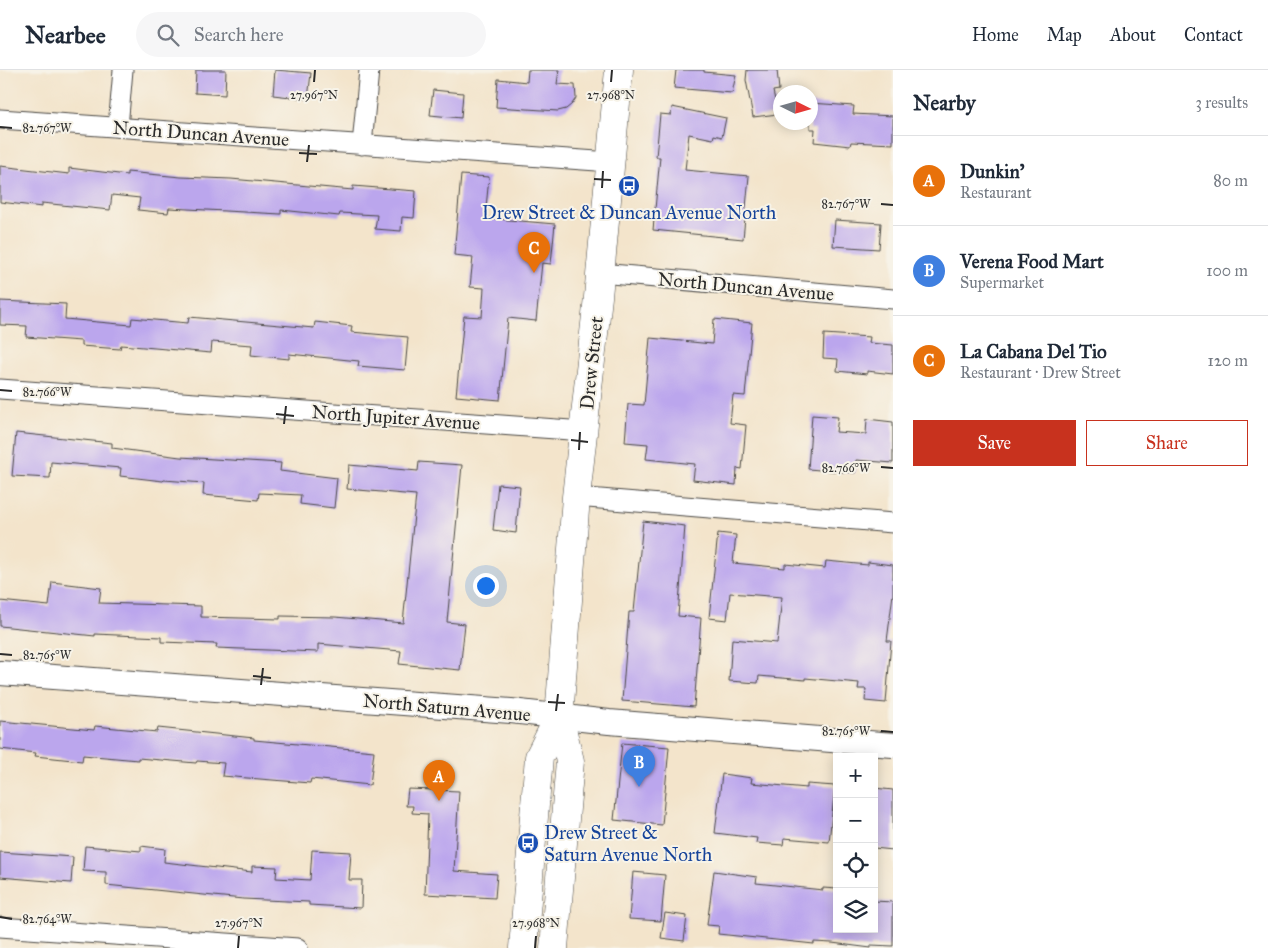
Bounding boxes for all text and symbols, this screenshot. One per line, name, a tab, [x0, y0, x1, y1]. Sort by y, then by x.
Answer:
search box	[136, 12, 486, 57]
text: Nearbee	[25, 20, 106, 50]
icon: search	[154, 21, 182, 49]
text: Search here	[194, 23, 284, 46]
text: Home	[972, 24, 1019, 46]
text: Map	[1047, 24, 1082, 46]
text: About	[1110, 24, 1156, 46]
text: Contact	[1184, 24, 1243, 46]
north arrow	[773, 85, 818, 130]
text: 27.967°N	[290, 88, 338, 102]
text: 27.968°N	[587, 88, 635, 102]
text: Nearby	[913, 90, 976, 116]
text: 3 results	[1195, 93, 1248, 112]
street label: North Duncan Avenue	[112, 116, 290, 151]
text: 82.767°W	[23, 121, 72, 135]
text: Dunkin'	[960, 160, 1024, 183]
text: A	[924, 171, 934, 190]
text: 80 m	[1213, 171, 1248, 190]
bus stop icon: Drew Street & Duncan Avenue North	[617, 174, 641, 198]
text: Restaurant	[960, 183, 1032, 202]
text: 82.767°W	[822, 197, 871, 211]
place label: Drew Street & Duncan Avenue North	[482, 201, 777, 224]
pin: C	[518, 232, 550, 273]
text: Verena Food Mart	[960, 250, 1104, 273]
text: B	[924, 261, 934, 280]
text: 100 m	[1206, 261, 1248, 280]
street label: North Duncan Avenue	[657, 267, 835, 306]
text: Supermarket	[960, 273, 1044, 292]
street label: Drew Street	[575, 315, 608, 411]
text: La Cabana Del Tio	[960, 340, 1107, 363]
text: C	[924, 351, 934, 370]
text: 120 m	[1208, 351, 1248, 370]
text: Restaurant · Drew Street	[960, 363, 1121, 382]
text: 82.766°W	[23, 385, 72, 399]
street label: North Jupiter Avenue	[311, 400, 481, 436]
button: Save	[913, 420, 1076, 466]
button: Share	[1086, 420, 1248, 466]
text: 82.766°W	[822, 461, 871, 475]
your location	[473, 573, 499, 599]
text: 82.765°W	[23, 648, 72, 662]
street label: North Saturn Avenue	[362, 689, 532, 726]
text: 82.765°W	[822, 724, 871, 738]
pin: B	[623, 746, 655, 787]
map controls	[833, 753, 878, 933]
button: +	[833, 753, 878, 798]
pin: A	[423, 760, 455, 801]
button: −	[833, 798, 878, 843]
place label: Drew Street & Saturn Avenue North	[544, 821, 713, 866]
bus stop icon: Drew Street & Saturn Avenue North	[516, 831, 540, 855]
button: locate	[833, 843, 878, 888]
button: layers	[833, 888, 878, 933]
text: 82.764°W	[22, 912, 72, 926]
text: 27.967°N	[215, 916, 263, 930]
text: 27.968°N	[512, 916, 560, 930]

